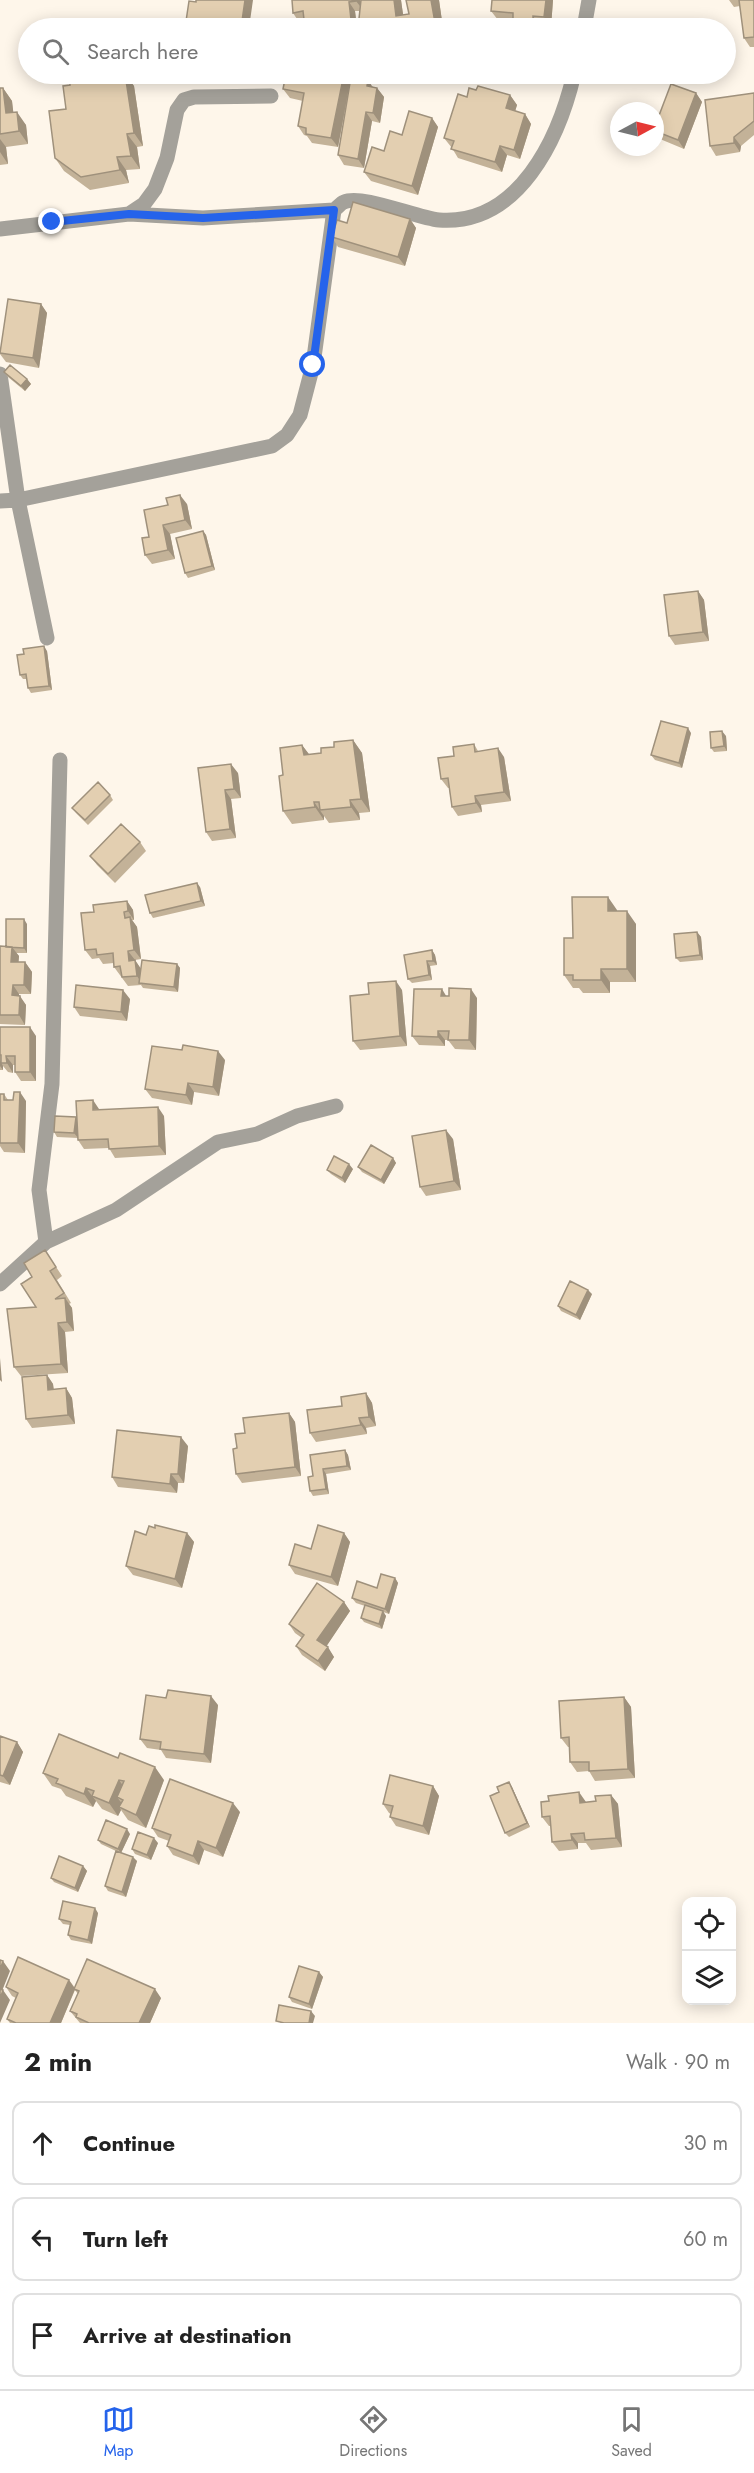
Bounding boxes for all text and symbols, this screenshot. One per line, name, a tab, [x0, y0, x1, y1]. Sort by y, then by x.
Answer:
search box	[18, 18, 736, 84]
icon: search	[39, 35, 72, 68]
text: Search here	[87, 35, 198, 67]
north arrow	[610, 102, 664, 156]
route end	[38, 208, 64, 234]
route start	[299, 351, 325, 377]
map controls	[682, 1897, 736, 2005]
button: locate	[682, 1897, 736, 1951]
button: layers	[682, 1951, 736, 2005]
text: 2 min	[24, 2043, 92, 2081]
text: Walk · 90 m	[626, 2048, 730, 2077]
icon: ahead	[26, 2127, 59, 2160]
text: Continue	[83, 2127, 175, 2159]
text: 30 m	[683, 2129, 728, 2158]
icon: left	[26, 2223, 59, 2256]
text: Turn left	[83, 2223, 168, 2255]
text: 60 m	[683, 2225, 728, 2254]
icon: arrive	[26, 2319, 59, 2352]
text: Arrive at destination	[83, 2319, 292, 2351]
tab: Map	[102, 2403, 135, 2462]
tab: Directions	[339, 2403, 407, 2462]
tab: Saved	[611, 2403, 652, 2462]

